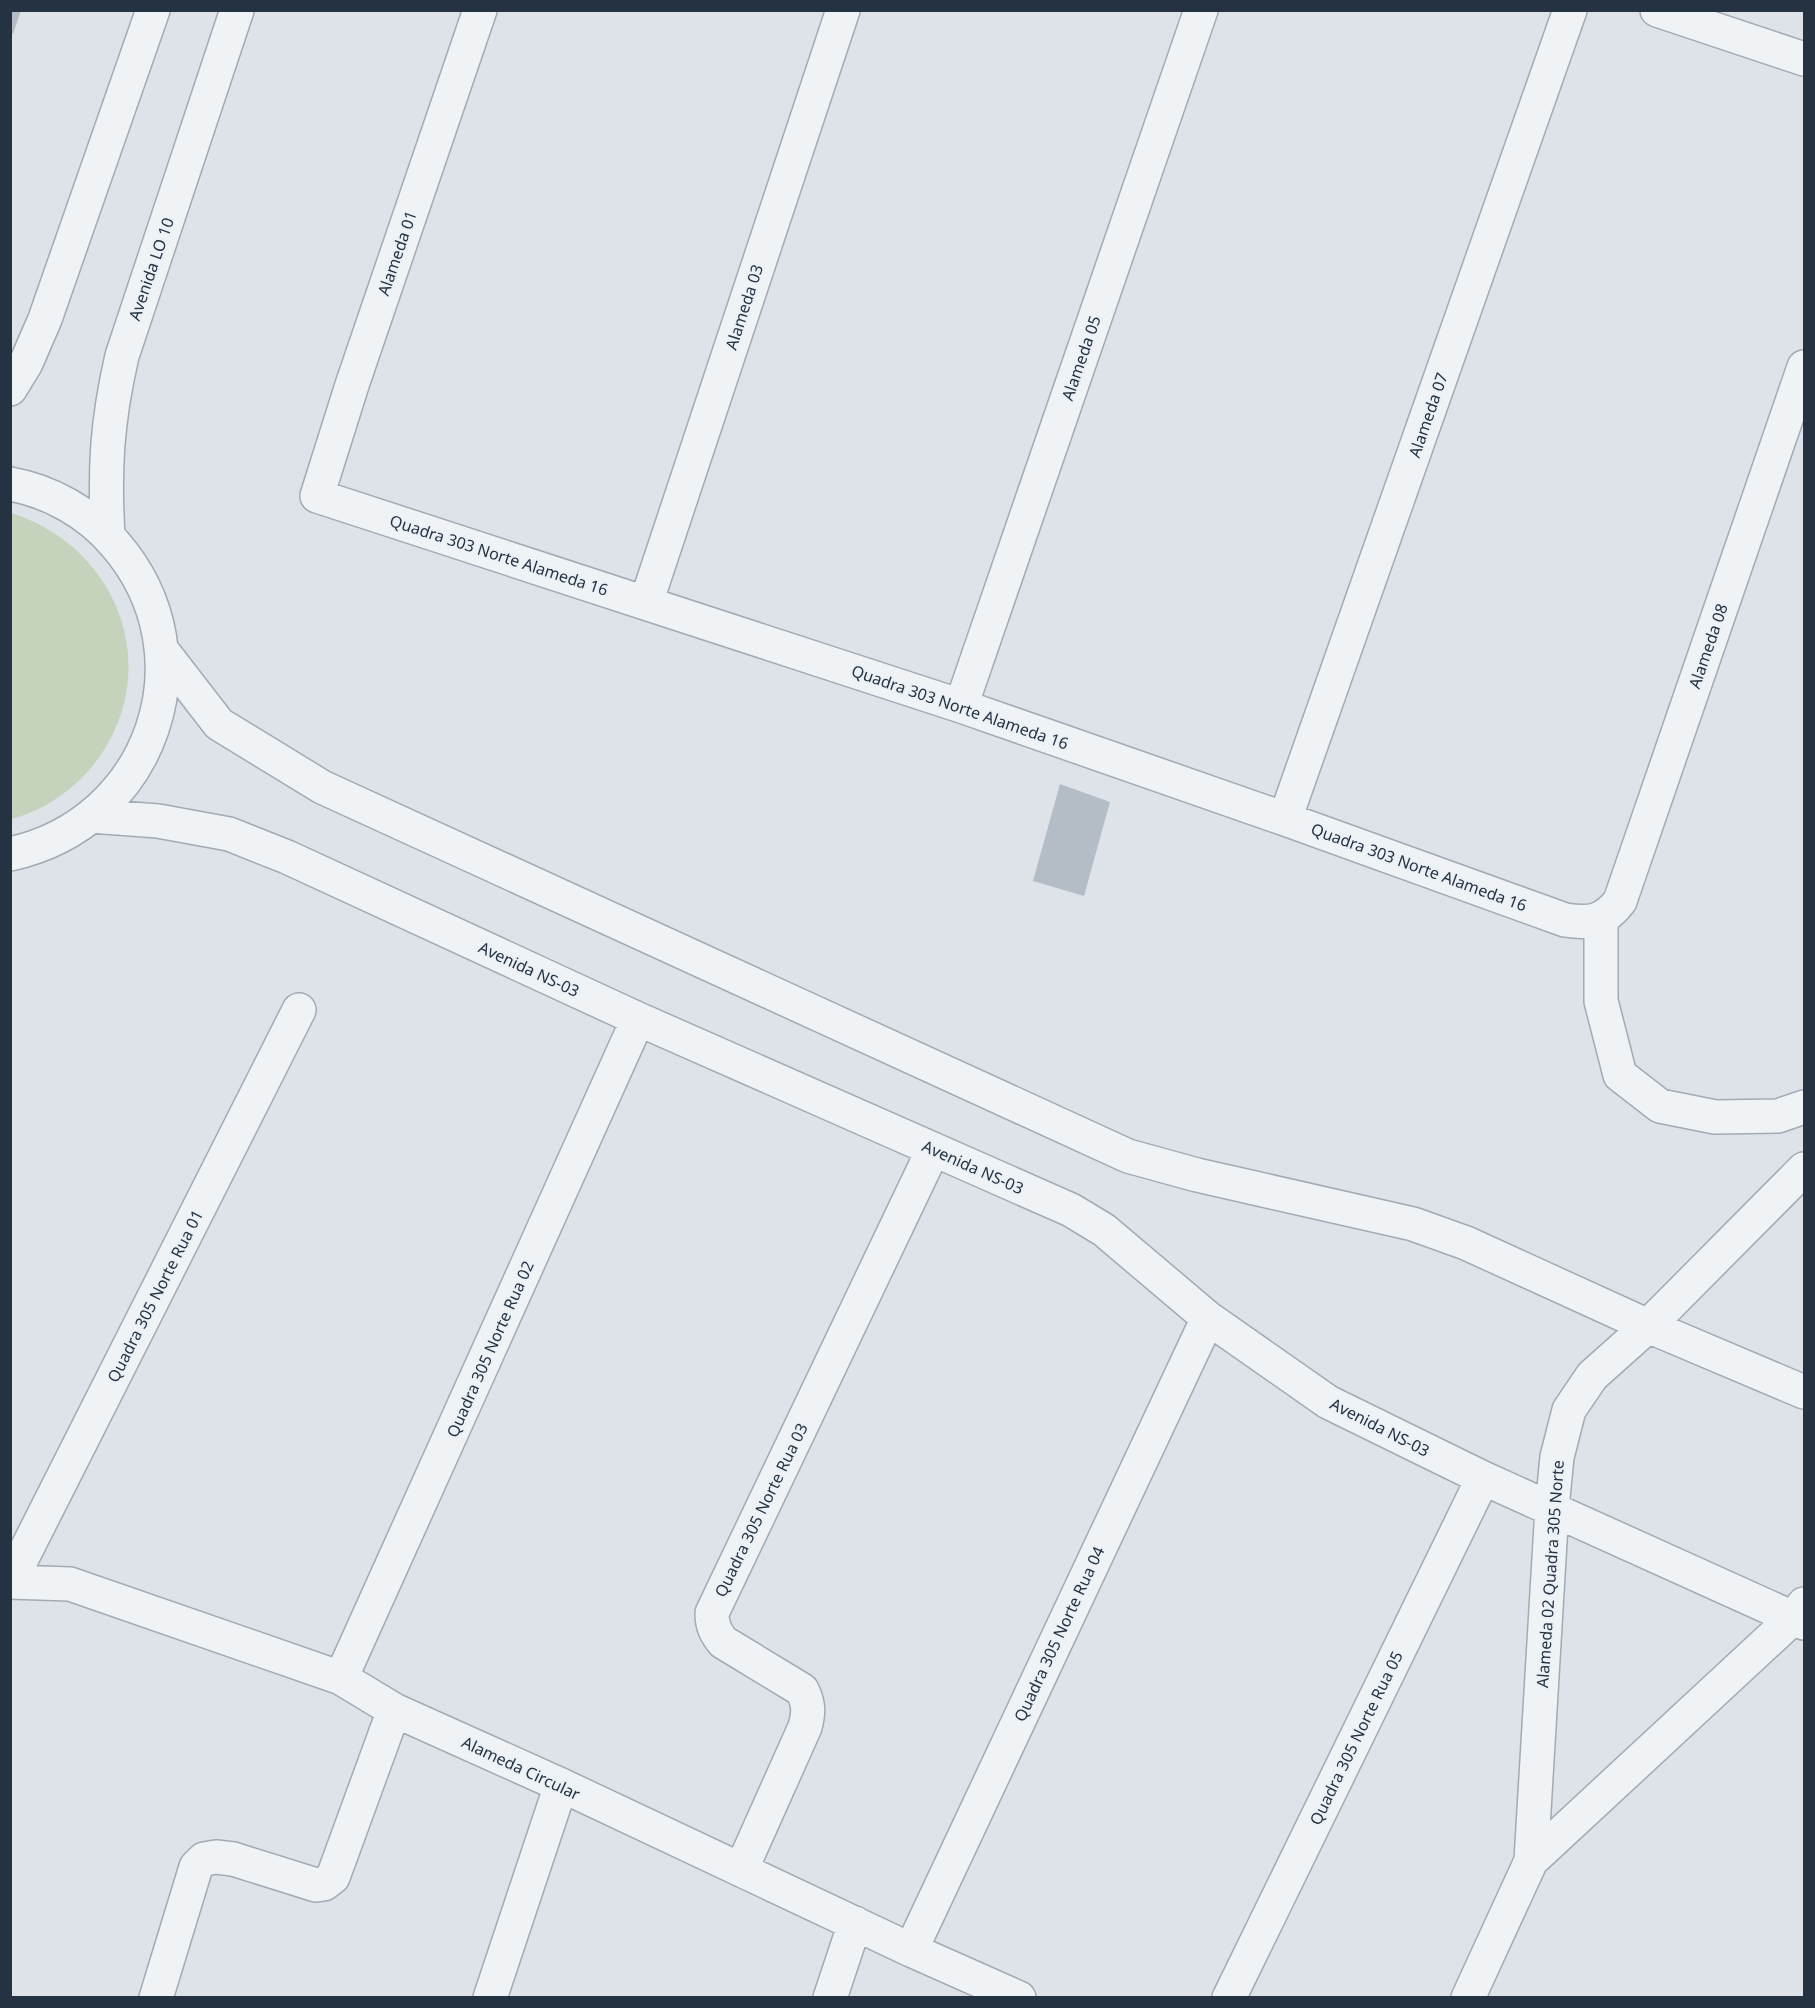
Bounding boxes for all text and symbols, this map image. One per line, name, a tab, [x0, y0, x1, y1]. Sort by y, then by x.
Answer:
street label: Alameda 01	[372, 208, 422, 298]
street label: Avenida LO 10	[123, 215, 179, 323]
street label: Alameda 03	[720, 261, 768, 353]
street label: Alameda 05	[1056, 313, 1106, 403]
street label: Alameda 07	[1403, 370, 1453, 460]
street label: Quadra 303 Norte Alameda 16	[387, 509, 611, 601]
street label: Alameda 08	[1683, 601, 1733, 691]
street label: Quadra 303 Norte Alameda 16	[849, 659, 1071, 755]
street label: Quadra 303 Norte Alameda 16	[1308, 818, 1530, 916]
street label: Avenida NS-03	[475, 936, 583, 1002]
street label: Avenida NS-03	[919, 1135, 1027, 1199]
street label: Quadra 305 Norte Rua 01	[102, 1206, 208, 1386]
street label: Quadra 305 Norte Rua 02	[441, 1257, 539, 1441]
street label: Avenida NS-03	[1327, 1393, 1433, 1461]
street label: Quadra 305 Norte Rua 03	[709, 1419, 813, 1601]
street label: Alameda 02 Quadra 305 Norte	[1531, 1459, 1569, 1689]
street label: Quadra 305 Norte Rua 04	[1009, 1543, 1109, 1725]
street label: Quadra 305 Norte Rua 05	[1304, 1647, 1408, 1829]
street label: Alameda Circular	[458, 1731, 584, 1805]

